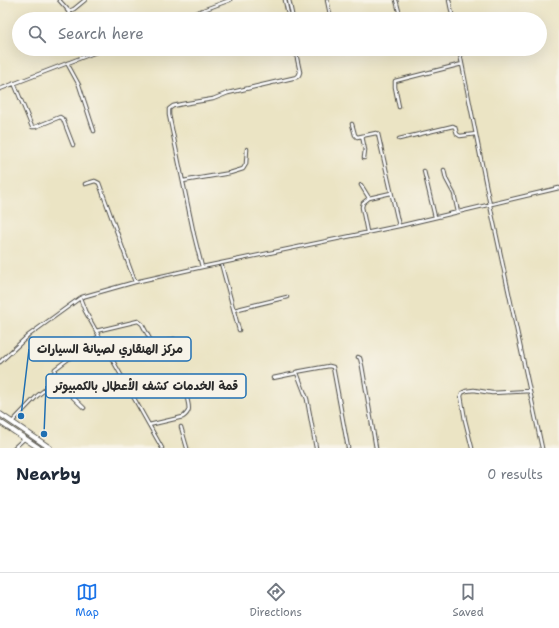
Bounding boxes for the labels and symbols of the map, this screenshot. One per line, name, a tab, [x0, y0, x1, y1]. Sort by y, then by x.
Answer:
callout: مركز الهنقاري لصيانة السيارات	[29, 337, 191, 361]
text: مركز الهنقاري لصيانة السيارات	[37, 341, 183, 358]
callout: قمة الخدمات كشف الأعطال بالكمبيوتر	[46, 374, 246, 398]
text: قمة الخدمات كشف الأعطال بالكمبيوتر	[53, 377, 238, 394]

